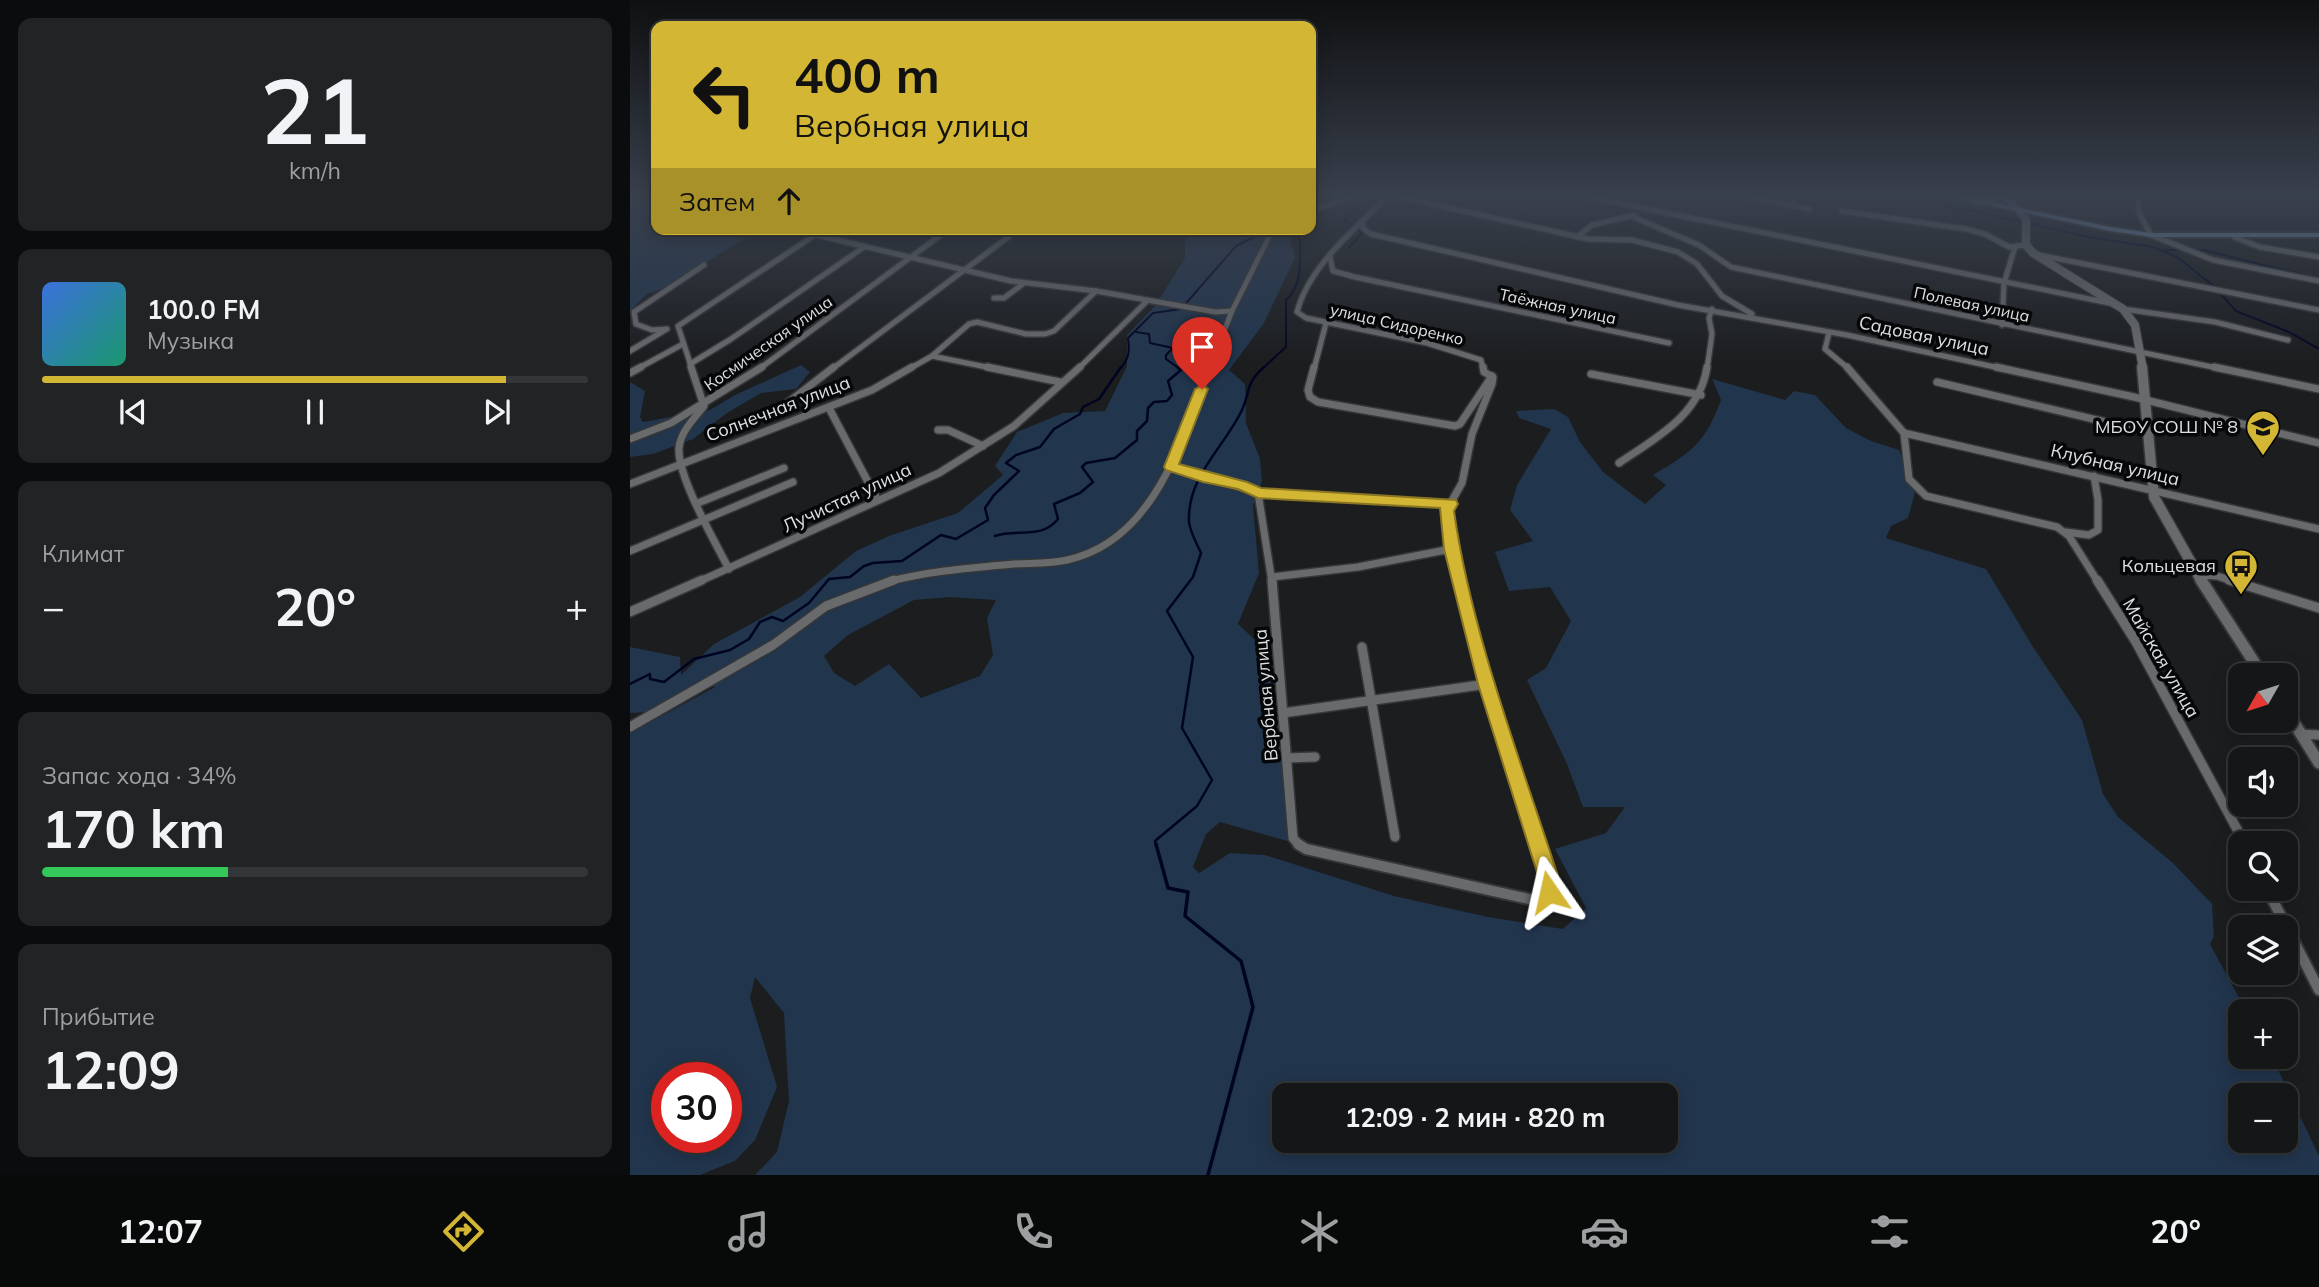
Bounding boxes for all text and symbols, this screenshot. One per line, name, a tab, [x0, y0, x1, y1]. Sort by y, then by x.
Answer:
text: 400 m	[794, 44, 940, 105]
icon: left	[679, 49, 770, 140]
text: 21	[260, 53, 370, 167]
text: Вербная улица	[794, 105, 1029, 145]
text: km/h	[289, 156, 341, 185]
icon: ahead	[770, 182, 808, 220]
text: Затем	[679, 185, 756, 218]
street label: Полевая улица	[1912, 282, 2032, 326]
street label: Таёжная улица	[1498, 284, 1618, 328]
street label: Космическая улица	[700, 291, 836, 395]
text: 100.0 FM	[147, 293, 260, 326]
street label: улица Сидоренко	[1328, 299, 1466, 349]
street label: Садовая улица	[1857, 310, 1991, 361]
pin	[1172, 317, 1232, 389]
text: Музыка	[147, 326, 234, 355]
icon: arrive	[1183, 328, 1221, 366]
street label: Солнечная улица	[702, 370, 853, 447]
icon: previous	[114, 393, 152, 431]
icon: pause	[296, 393, 334, 431]
icon: next	[478, 393, 516, 431]
school or university icon: МБОУ СОШ № 8	[2244, 408, 2282, 457]
place label: МБОУ СОШ № 8	[2095, 415, 2238, 438]
street label: Клубная улица	[2049, 439, 2182, 490]
street label: Лучистая улица	[779, 458, 915, 537]
text: Климат	[42, 539, 124, 568]
bus stop icon: Кольцевая	[2222, 547, 2260, 596]
place label: Кольцевая	[2122, 554, 2216, 577]
text: 20°	[274, 574, 356, 639]
text: −	[42, 583, 65, 631]
text: +	[565, 583, 588, 631]
street label: Майская улица	[2118, 594, 2205, 721]
street label: Вербная улица	[1248, 628, 1283, 762]
north arrow	[2228, 663, 2298, 733]
map controls	[2228, 663, 2298, 1153]
button: sound	[2228, 747, 2298, 817]
text: Запас хода · 34%	[42, 761, 237, 790]
text: 170 km	[42, 796, 225, 861]
button: search	[2228, 831, 2298, 901]
position arrow	[1512, 855, 1586, 929]
button: layers	[2228, 915, 2298, 985]
button: +	[2228, 999, 2298, 1069]
text: Прибытие	[42, 1002, 155, 1031]
text: 12:09	[42, 1037, 180, 1102]
speed limit sign: 30	[651, 1062, 742, 1153]
button: −	[2228, 1083, 2298, 1153]
text: 12:09 · 2 мин · 820 m	[1345, 1101, 1605, 1134]
icon: directions	[439, 1207, 488, 1256]
icon: music	[724, 1207, 773, 1256]
icon: phone	[1009, 1207, 1058, 1256]
icon: climate	[1295, 1207, 1344, 1256]
icon: car	[1580, 1207, 1629, 1256]
icon: filters	[1865, 1207, 1914, 1256]
text: 12:07	[118, 1211, 203, 1251]
text: 20°	[2150, 1211, 2201, 1251]

